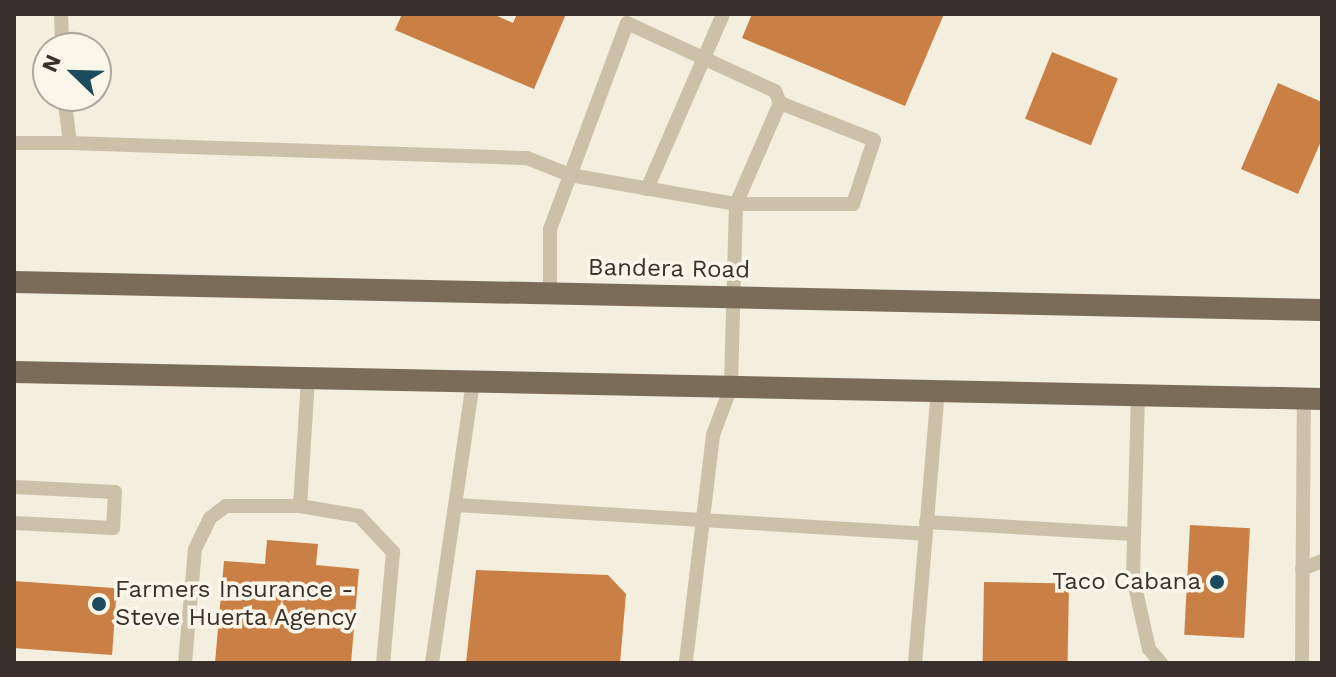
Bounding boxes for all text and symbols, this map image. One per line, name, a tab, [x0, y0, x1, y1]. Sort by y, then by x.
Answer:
north arrow	[32, 32, 112, 112]
text: N	[37, 51, 66, 76]
street label: Bandera Road	[587, 253, 751, 285]
place label: Taco Cabana	[1052, 568, 1201, 596]
marker: Taco Cabana	[1208, 573, 1226, 591]
place label: Farmers Insurance - Steve Huerta Agency	[115, 576, 358, 632]
marker: Farmers Insurance - Steve Huerta Agency	[90, 595, 108, 613]

